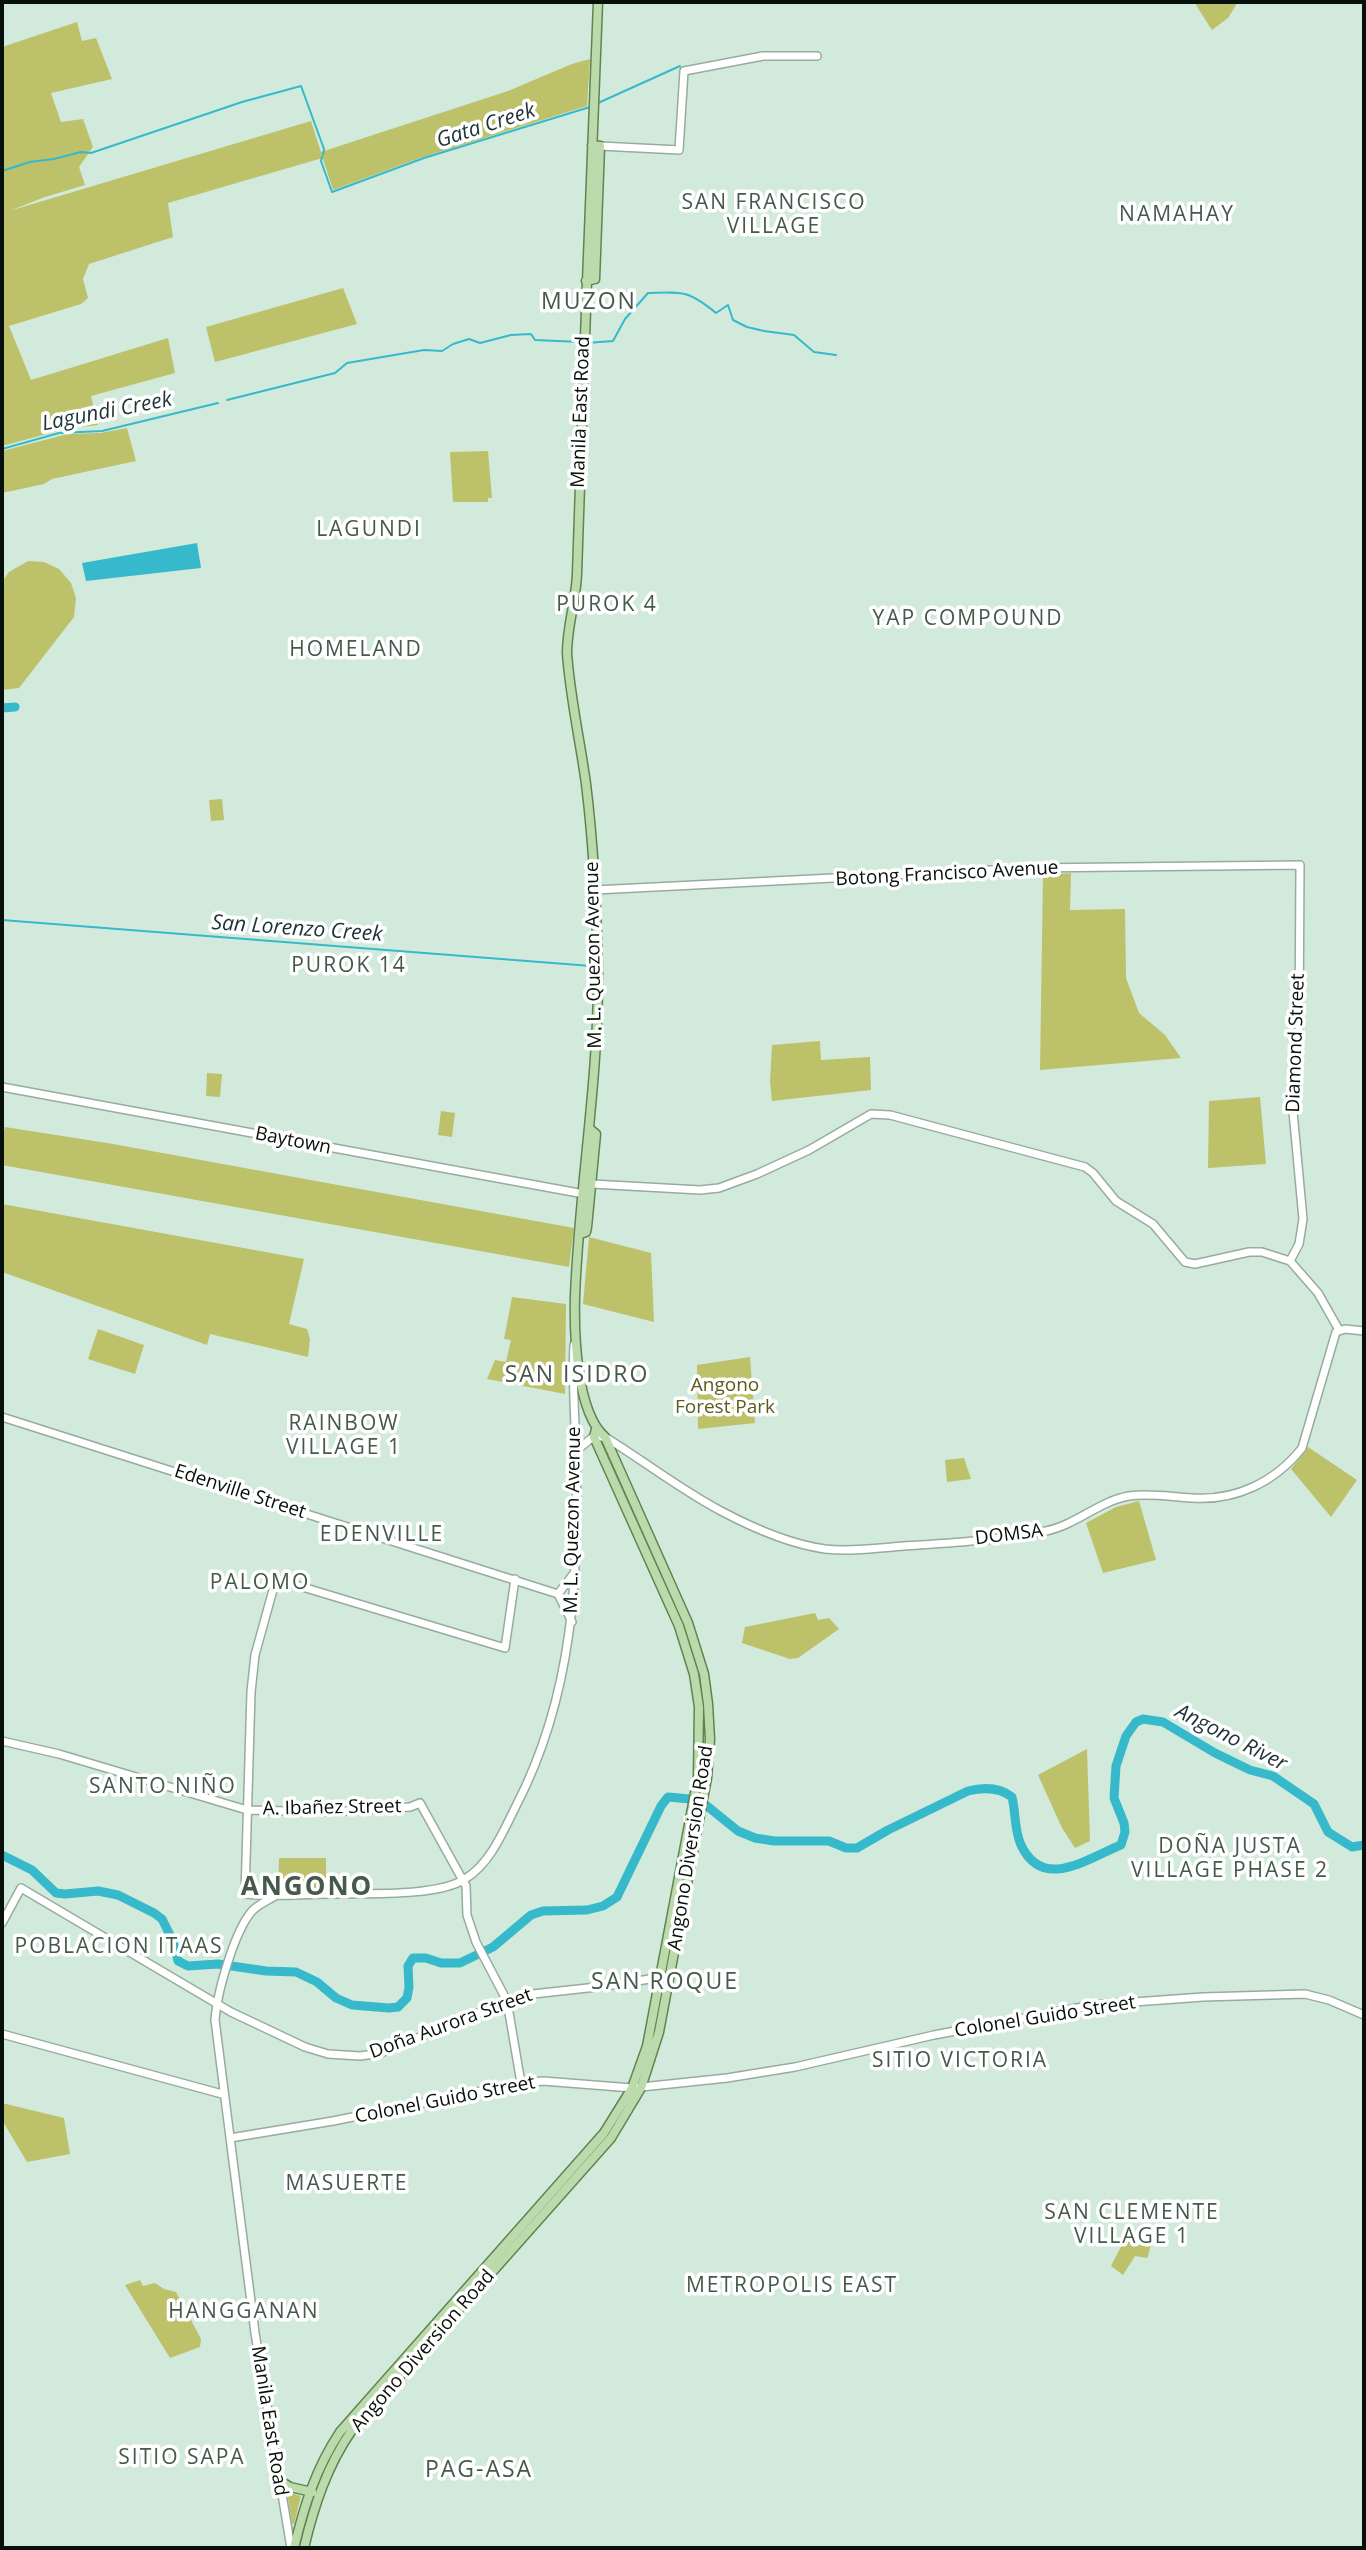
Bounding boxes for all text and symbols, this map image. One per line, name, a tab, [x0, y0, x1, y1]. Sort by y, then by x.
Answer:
water label: Gata Creek	[433, 98, 539, 154]
district label: SAN FRANCISCO VILLAGE	[683, 190, 865, 240]
district label: NAMAHAY	[1120, 202, 1234, 228]
district label: MUZON	[542, 288, 636, 316]
street label: Manila East Road	[567, 336, 595, 488]
water label: Lagundi Creek	[40, 387, 174, 437]
district label: LAGUNDI	[317, 517, 421, 543]
district label: PUROK 4	[557, 592, 657, 618]
district label: YAP COMPOUND	[874, 606, 1062, 632]
district label: HOMELAND	[290, 637, 422, 663]
street label: Botong Francisco Avenue	[835, 857, 1059, 891]
street label: M. L. Quezon Avenue	[581, 861, 607, 1049]
water label: San Lorenzo Creek	[211, 910, 383, 948]
district label: PUROK 14	[292, 953, 406, 979]
street label: Diamond Street	[1282, 973, 1310, 1113]
street label: Baytown	[253, 1122, 333, 1160]
district label: SAN ISIDRO	[506, 1361, 648, 1389]
park label: Angono Forest Park	[675, 1375, 775, 1419]
district label: RAINBOW VILLAGE 1	[287, 1411, 401, 1461]
street label: M. L. Quezon Avenue	[560, 1426, 586, 1614]
street label: Edenville Street	[171, 1460, 309, 1524]
street label: DOMSA	[974, 1520, 1044, 1550]
district label: EDENVILLE	[321, 1522, 443, 1548]
district label: PALOMO	[211, 1570, 309, 1596]
water label: Angono River	[1171, 1699, 1291, 1777]
street label: Angono Diversion Road	[664, 1744, 718, 1952]
district label: SANTO NIÑO	[90, 1774, 236, 1800]
street label: A. Ibañez Street	[262, 1795, 402, 1821]
district label: DOÑA JUSTA VILLAGE PHASE 2	[1133, 1834, 1327, 1884]
district label: ANGONO	[242, 1872, 372, 1904]
district label: POBLACION ITAAS	[16, 1934, 222, 1960]
district label: SAN ROQUE	[592, 1968, 738, 1996]
street label: Doña Aurora Street	[367, 1984, 535, 2064]
street label: Colonel Guido Street	[953, 1991, 1137, 2043]
district label: SITIO VICTORIA	[874, 2048, 1046, 2074]
street label: Colonel Guido Street	[353, 2071, 537, 2129]
district label: MASUERTE	[287, 2171, 407, 2197]
district label: SAN CLEMENTE VILLAGE 1	[1046, 2200, 1218, 2250]
street label: Angono Diversion Road	[346, 2265, 500, 2437]
district label: METROPOLIS EAST	[688, 2273, 896, 2299]
district label: HANGGANAN	[169, 2299, 319, 2325]
street label: Manila East Road	[246, 2344, 292, 2498]
district label: SITIO SAPA	[120, 2445, 244, 2471]
district label: PAG-ASA	[426, 2456, 532, 2484]

